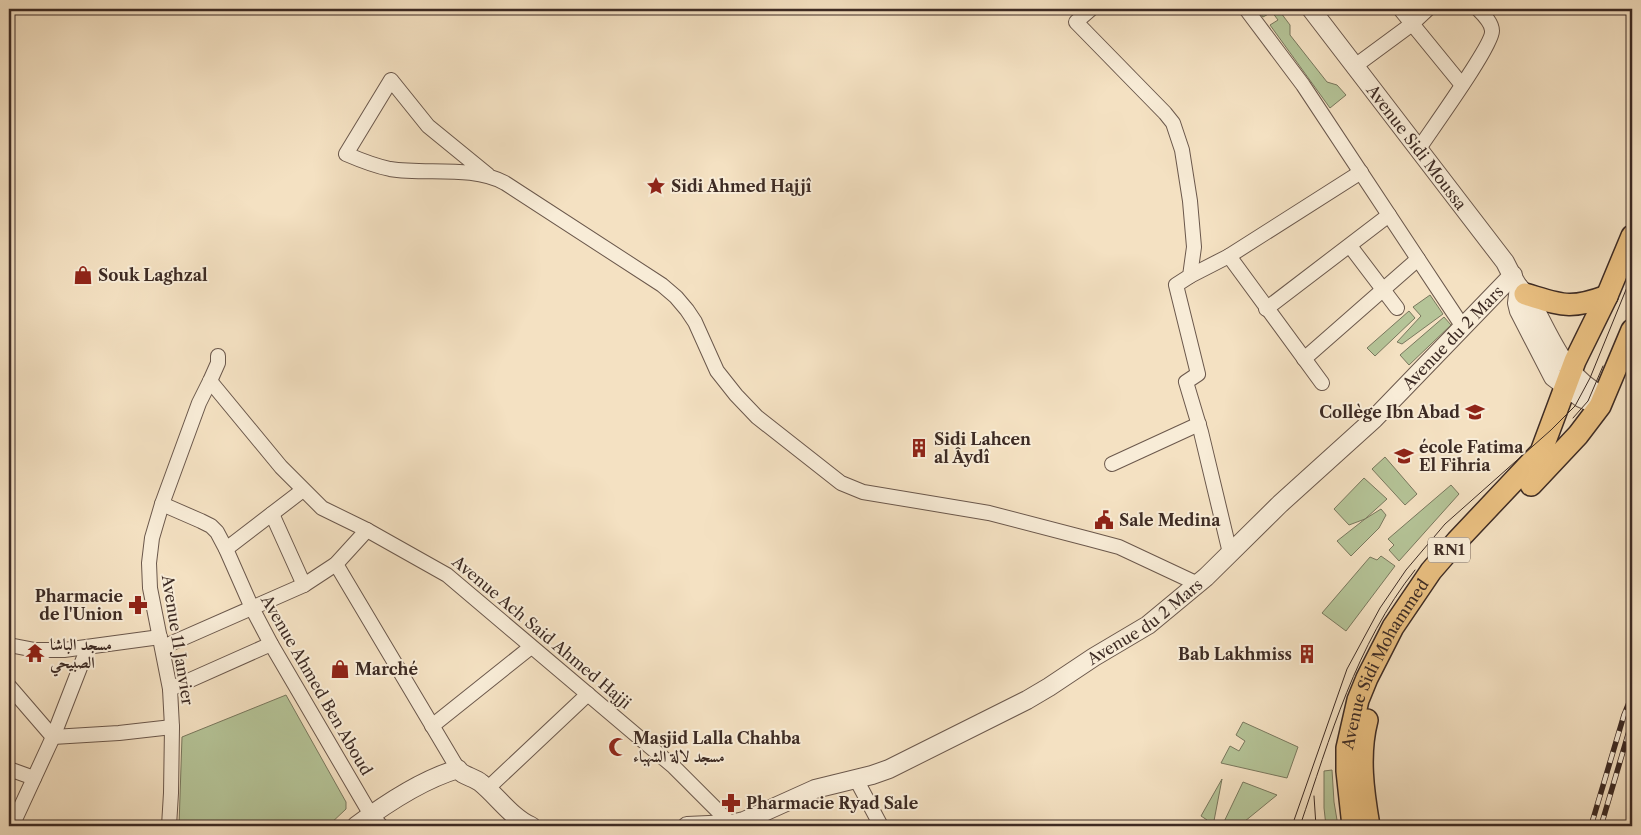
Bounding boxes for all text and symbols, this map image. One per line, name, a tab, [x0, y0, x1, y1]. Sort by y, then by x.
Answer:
street label: Avenue Sidi Moussa	[1362, 80, 1472, 214]
place icon: Sidi Ahmed Hajjî	[645, 175, 667, 197]
place label: Sidi Ahmed Hajjî	[671, 176, 812, 196]
shop icon: Souk Laghzal	[72, 264, 94, 286]
place label: Souk Laghzal	[98, 265, 208, 285]
street label: Avenue du 2 Mars	[1397, 281, 1507, 394]
school or university icon: Collège Ibn Abad	[1464, 401, 1486, 423]
place label: Collège Ibn Abad	[1319, 402, 1460, 422]
place label: Sidi Lahcen al Âydî	[934, 429, 1031, 467]
building icon: Sidi Lahcen al Âydî	[908, 437, 930, 459]
place label: école Fatima El Fihria	[1419, 437, 1524, 475]
school or university icon: école Fatima El Fihria	[1393, 445, 1415, 467]
public building icon: Sale Medina	[1093, 509, 1115, 531]
place label: Sale Medina	[1119, 510, 1221, 530]
road number: RN1	[1428, 538, 1470, 562]
street label: Avenue Ach Said Ahmed Hajji	[448, 551, 636, 713]
street label: Avenue 11 Janvier	[158, 572, 198, 707]
street label: Avenue du 2 Mars	[1082, 574, 1207, 669]
street label: Avenue Sidi Mohammed	[1337, 575, 1433, 752]
place label: Pharmacie de l'Union	[35, 586, 123, 624]
street label: Avenue Ahmed Ben Aboud	[257, 590, 377, 779]
pharmacy icon: Pharmacie de l'Union	[127, 594, 149, 616]
place label: مسجد الباشا الصبيحي	[50, 634, 112, 677]
temple icon: مسجد الباشا الصبيحي	[24, 642, 46, 664]
building icon: Bab Lakhmiss	[1296, 643, 1318, 665]
place label: Bab Lakhmiss	[1178, 644, 1292, 664]
shop icon: Marché	[329, 658, 351, 680]
place label: Marché	[355, 659, 419, 679]
place label: Masjid Lalla Chahba مسجد لالة الشهباء	[633, 728, 801, 767]
mosque icon: Masjid Lalla Chahba مسجد لالة الشهباء	[607, 736, 629, 758]
pharmacy icon: Pharmacie Ryad Sale	[720, 792, 742, 814]
place label: Pharmacie Ryad Sale	[746, 793, 919, 813]

